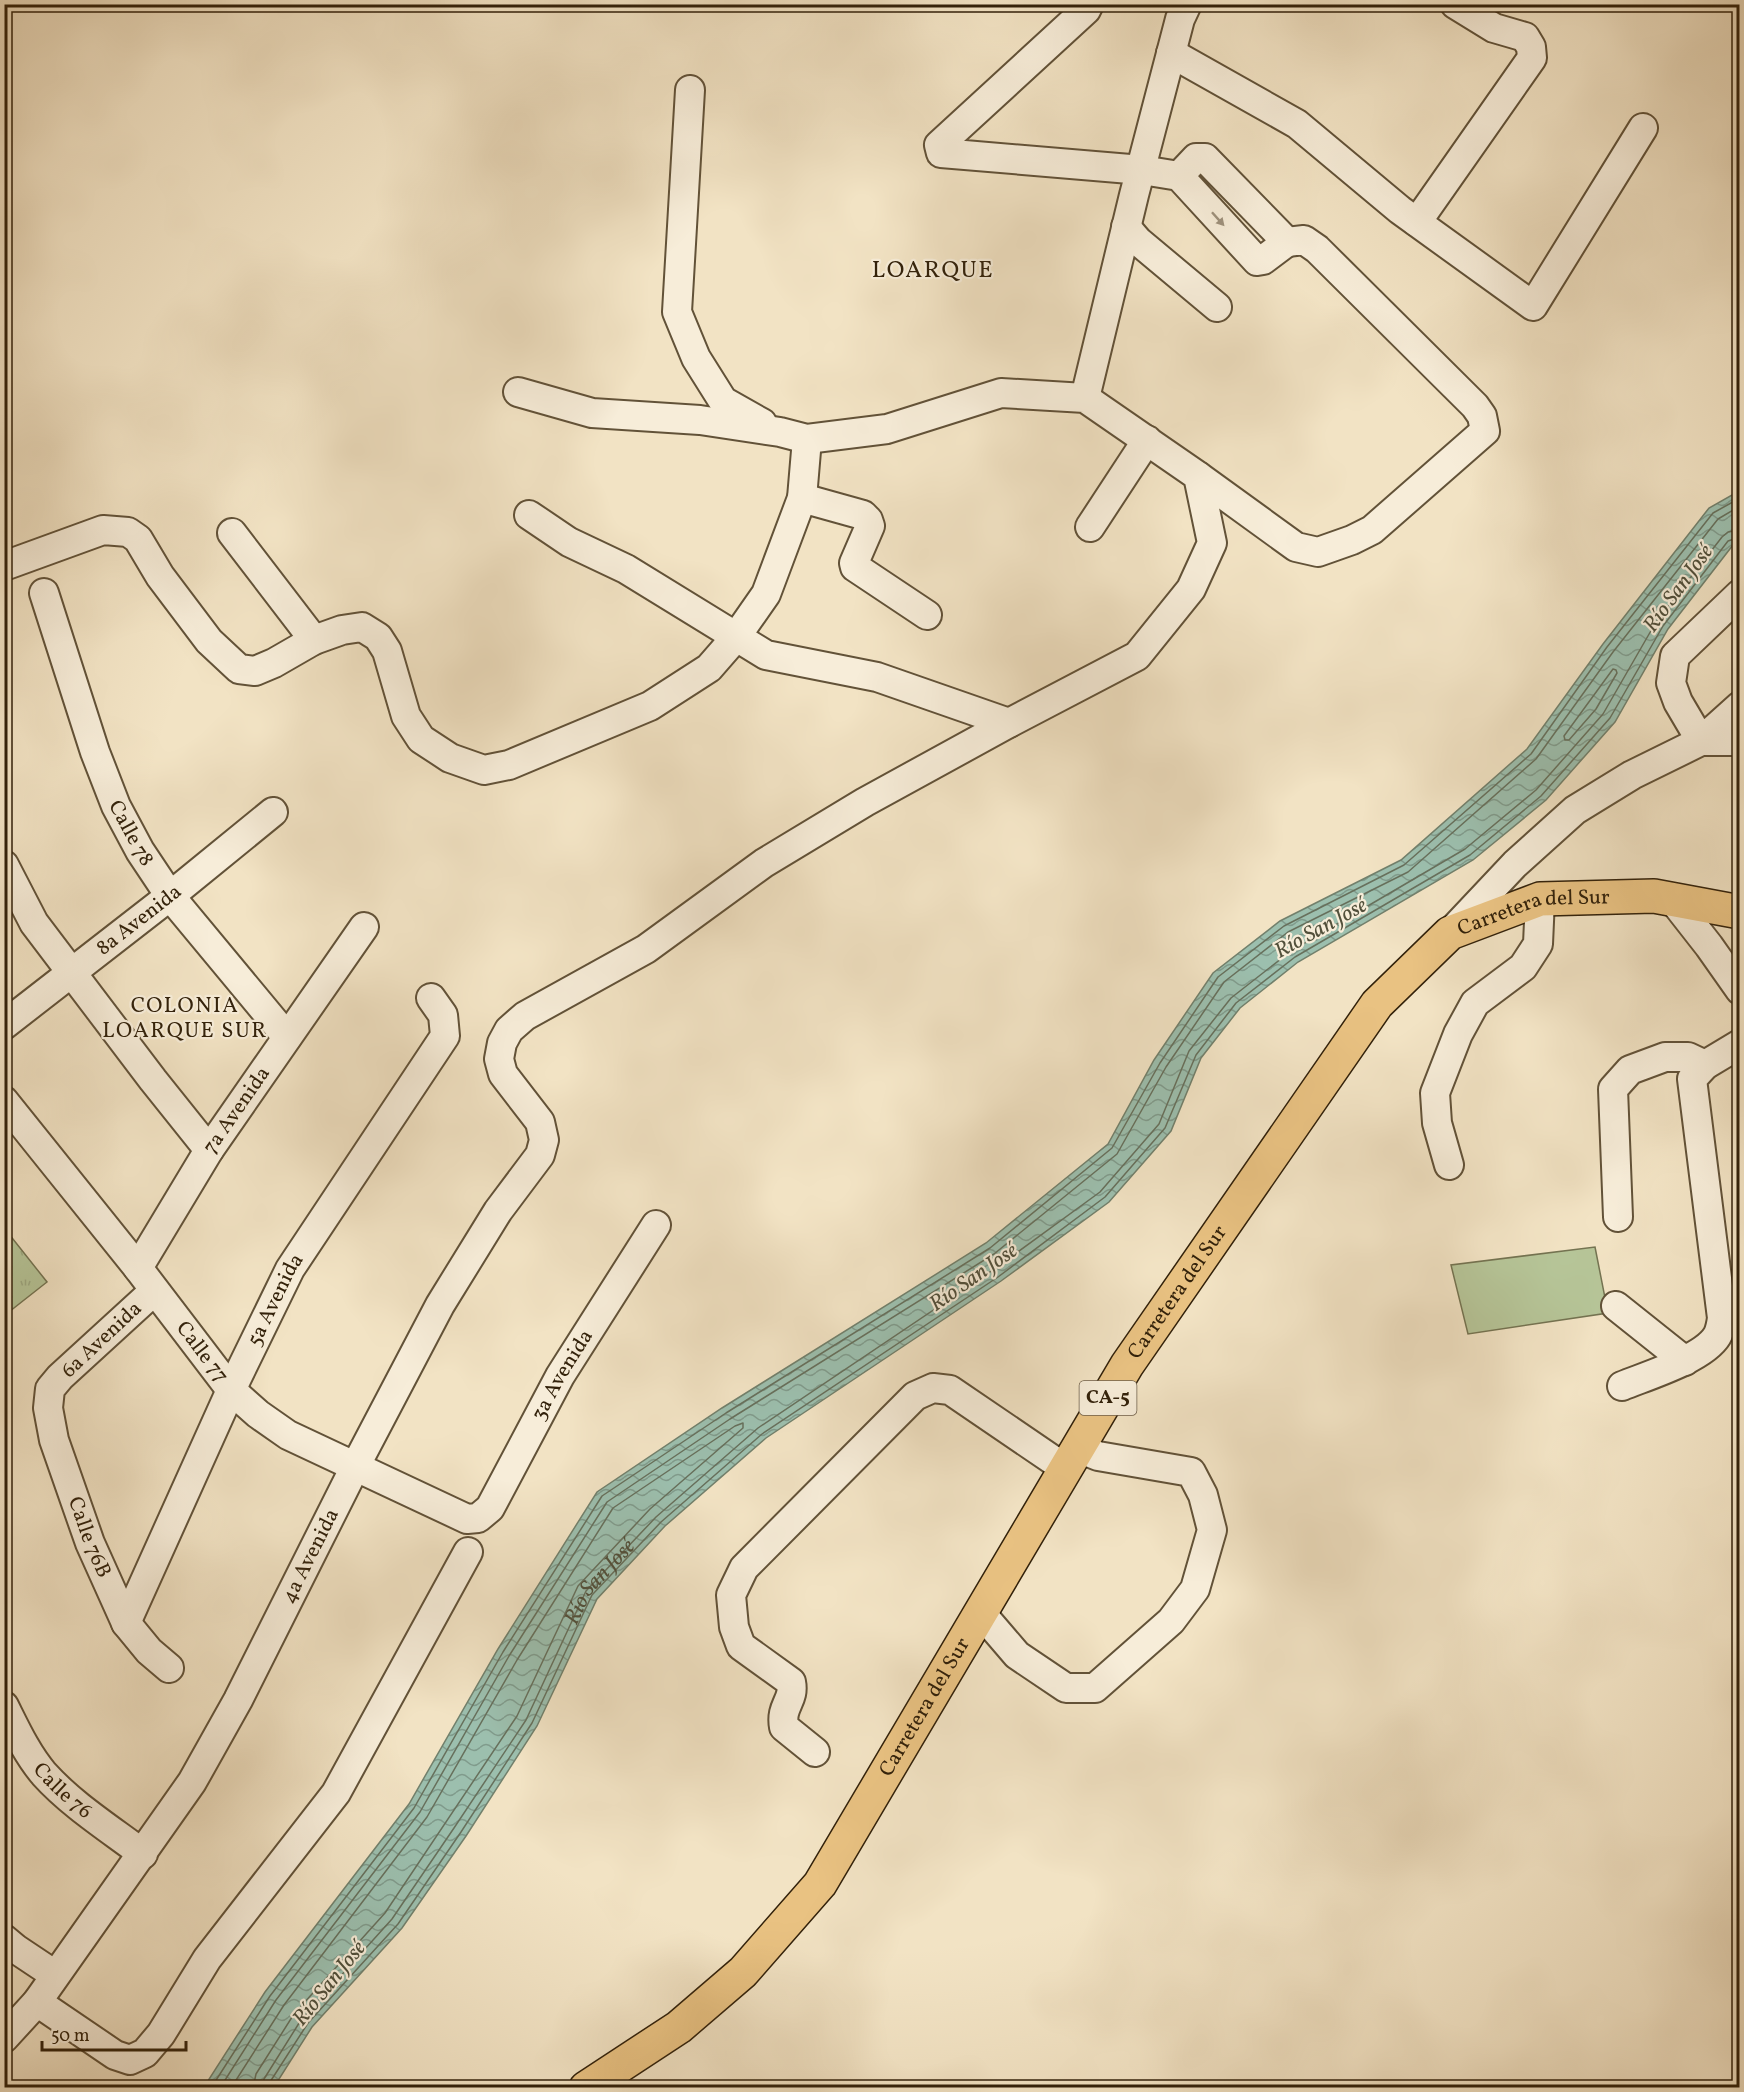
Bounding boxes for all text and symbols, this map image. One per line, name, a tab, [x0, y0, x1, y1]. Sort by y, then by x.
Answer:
one-way arrow	[1211, 211, 1224, 226]
district label: LOARQUE	[872, 254, 994, 288]
water label: Río San José	[1637, 538, 1722, 639]
street label: Calle 78	[101, 795, 161, 872]
street label: 8a Avenida	[90, 878, 188, 962]
street label: Carretera del Sur	[1453, 883, 1610, 943]
water label: Río San José	[1269, 890, 1374, 967]
district label: COLONIA LOARQUE SUR	[102, 991, 268, 1047]
street label: 7a Avenida	[196, 1061, 277, 1160]
street label: Carretera del Sur	[1121, 1219, 1234, 1365]
water label: Río San José	[923, 1236, 1025, 1320]
street label: 5a Avenida	[240, 1248, 311, 1351]
street label: 6a Avenida	[55, 1295, 149, 1385]
street label: Calle 77	[169, 1315, 235, 1389]
street label: 3a Avenida	[524, 1324, 600, 1426]
road number: CA-5	[1080, 1381, 1136, 1415]
street label: Calle 76B	[60, 1493, 118, 1582]
street label: 4a Avenida	[274, 1504, 346, 1609]
water label: Río San José	[557, 1532, 643, 1630]
street label: Carretera del Sur	[872, 1632, 977, 1782]
street label: Calle 76	[26, 1756, 98, 1826]
water label: Río San José	[286, 1934, 375, 2033]
scale bar	[42, 2014, 186, 2052]
text: 50 m	[51, 2024, 90, 2049]

